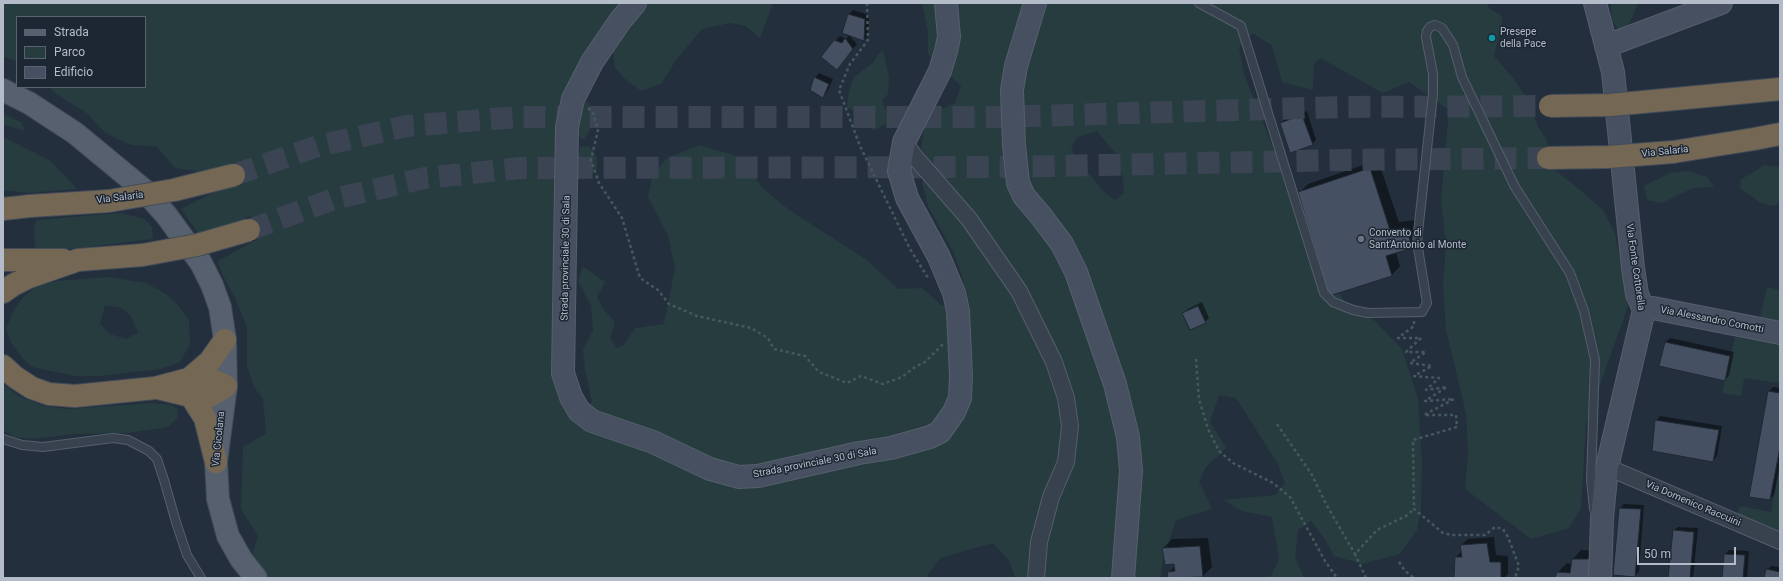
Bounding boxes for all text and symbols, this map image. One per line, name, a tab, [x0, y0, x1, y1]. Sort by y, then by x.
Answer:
legend	[16, 16, 146, 88]
text: Strada	[54, 25, 89, 39]
place label: Presepe della Pace	[1500, 26, 1546, 50]
marker: Presepe della Pace	[1487, 33, 1497, 43]
text: Parco	[54, 45, 85, 59]
text: Edificio	[54, 65, 93, 79]
street label: Via Salaria	[1641, 144, 1689, 160]
street label: Via Salaria	[96, 189, 144, 207]
street label: Strada provinciale 30 di Sala	[559, 195, 573, 321]
street label: Via Fonte Cottorella	[1623, 223, 1647, 311]
place label: Convento di Sant'Antonio al Monte	[1369, 227, 1466, 250]
marker: Convento di Sant'Antonio al Monte	[1356, 234, 1366, 244]
street label: Via Alessandro Comotti	[1659, 304, 1765, 336]
street label: Via Cicolana	[210, 411, 228, 467]
street label: Strada provinciale 30 di Sala	[752, 445, 878, 481]
street label: Via Domenico Raccuini	[1644, 478, 1742, 530]
scale bar	[1639, 539, 1738, 565]
text: 50 m	[1644, 547, 1671, 561]

